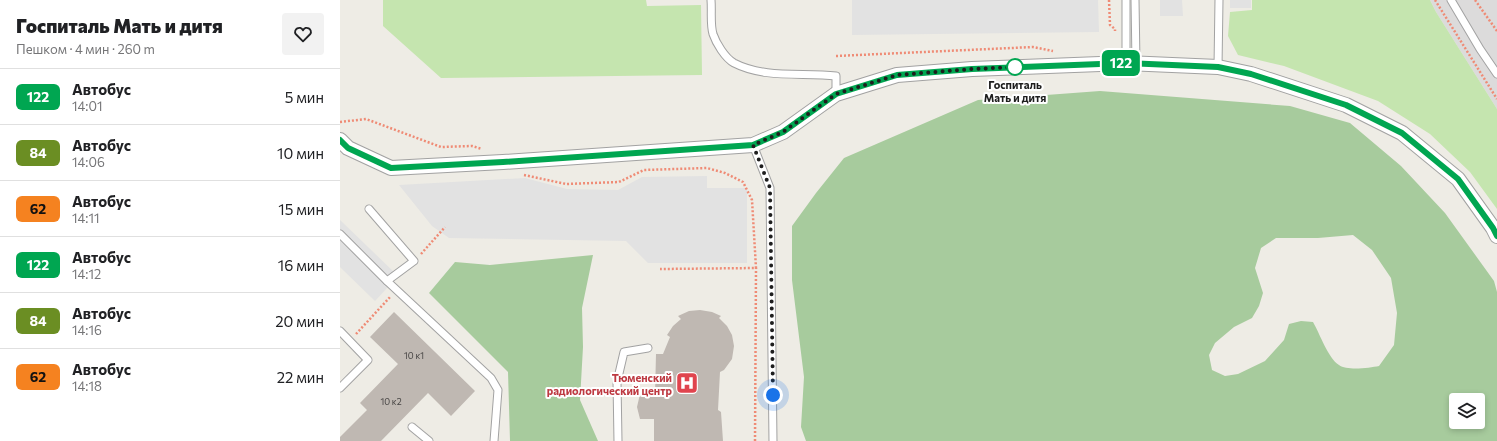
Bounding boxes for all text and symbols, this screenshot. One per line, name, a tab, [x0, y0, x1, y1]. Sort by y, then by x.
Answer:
button: heart	[282, 13, 324, 55]
text: Госпиталь Мать и дитя	[16, 14, 223, 37]
text: Пешком · 4 мин · 260 m	[16, 41, 155, 57]
line badge: 122	[1098, 50, 1144, 76]
text: 122	[1110, 54, 1132, 71]
marker: Госпиталь Мать и дитя	[1006, 58, 1024, 76]
place label: Госпиталь Мать и дитя	[984, 78, 1046, 104]
text: Автобус	[72, 80, 131, 98]
text: 122	[27, 88, 49, 105]
text: 5 мин	[285, 88, 324, 106]
text: 14:01	[72, 98, 102, 114]
text: Автобус	[72, 136, 131, 154]
text: 84	[29, 144, 47, 161]
text: 10 мин	[277, 144, 324, 162]
text: 14:06	[72, 154, 105, 170]
text: Автобус	[72, 192, 131, 210]
text: 62	[30, 200, 46, 217]
text: 15 мин	[278, 200, 324, 218]
text: 14:11	[72, 210, 100, 226]
text: Автобус	[72, 248, 131, 266]
text: 122	[27, 256, 49, 273]
text: 16 мин	[278, 256, 324, 274]
text: 14:12	[72, 266, 101, 282]
text: Автобус	[72, 304, 131, 322]
text: 84	[29, 312, 47, 329]
text: 20 мин	[275, 312, 324, 330]
text: 14:16	[72, 322, 102, 338]
house number: 10 к1	[404, 350, 424, 361]
text: Автобус	[72, 360, 131, 378]
text: 62	[30, 368, 46, 385]
text: 22 мин	[277, 368, 324, 386]
hospital icon: Тюменский радиологический центр	[674, 370, 700, 396]
place label: Тюменский радиологический центр	[547, 371, 673, 397]
text: 14:18	[72, 378, 102, 394]
your location	[763, 385, 783, 405]
map controls	[1449, 393, 1485, 429]
button: layers	[1449, 393, 1485, 429]
house number: 10 к2	[380, 396, 402, 407]

